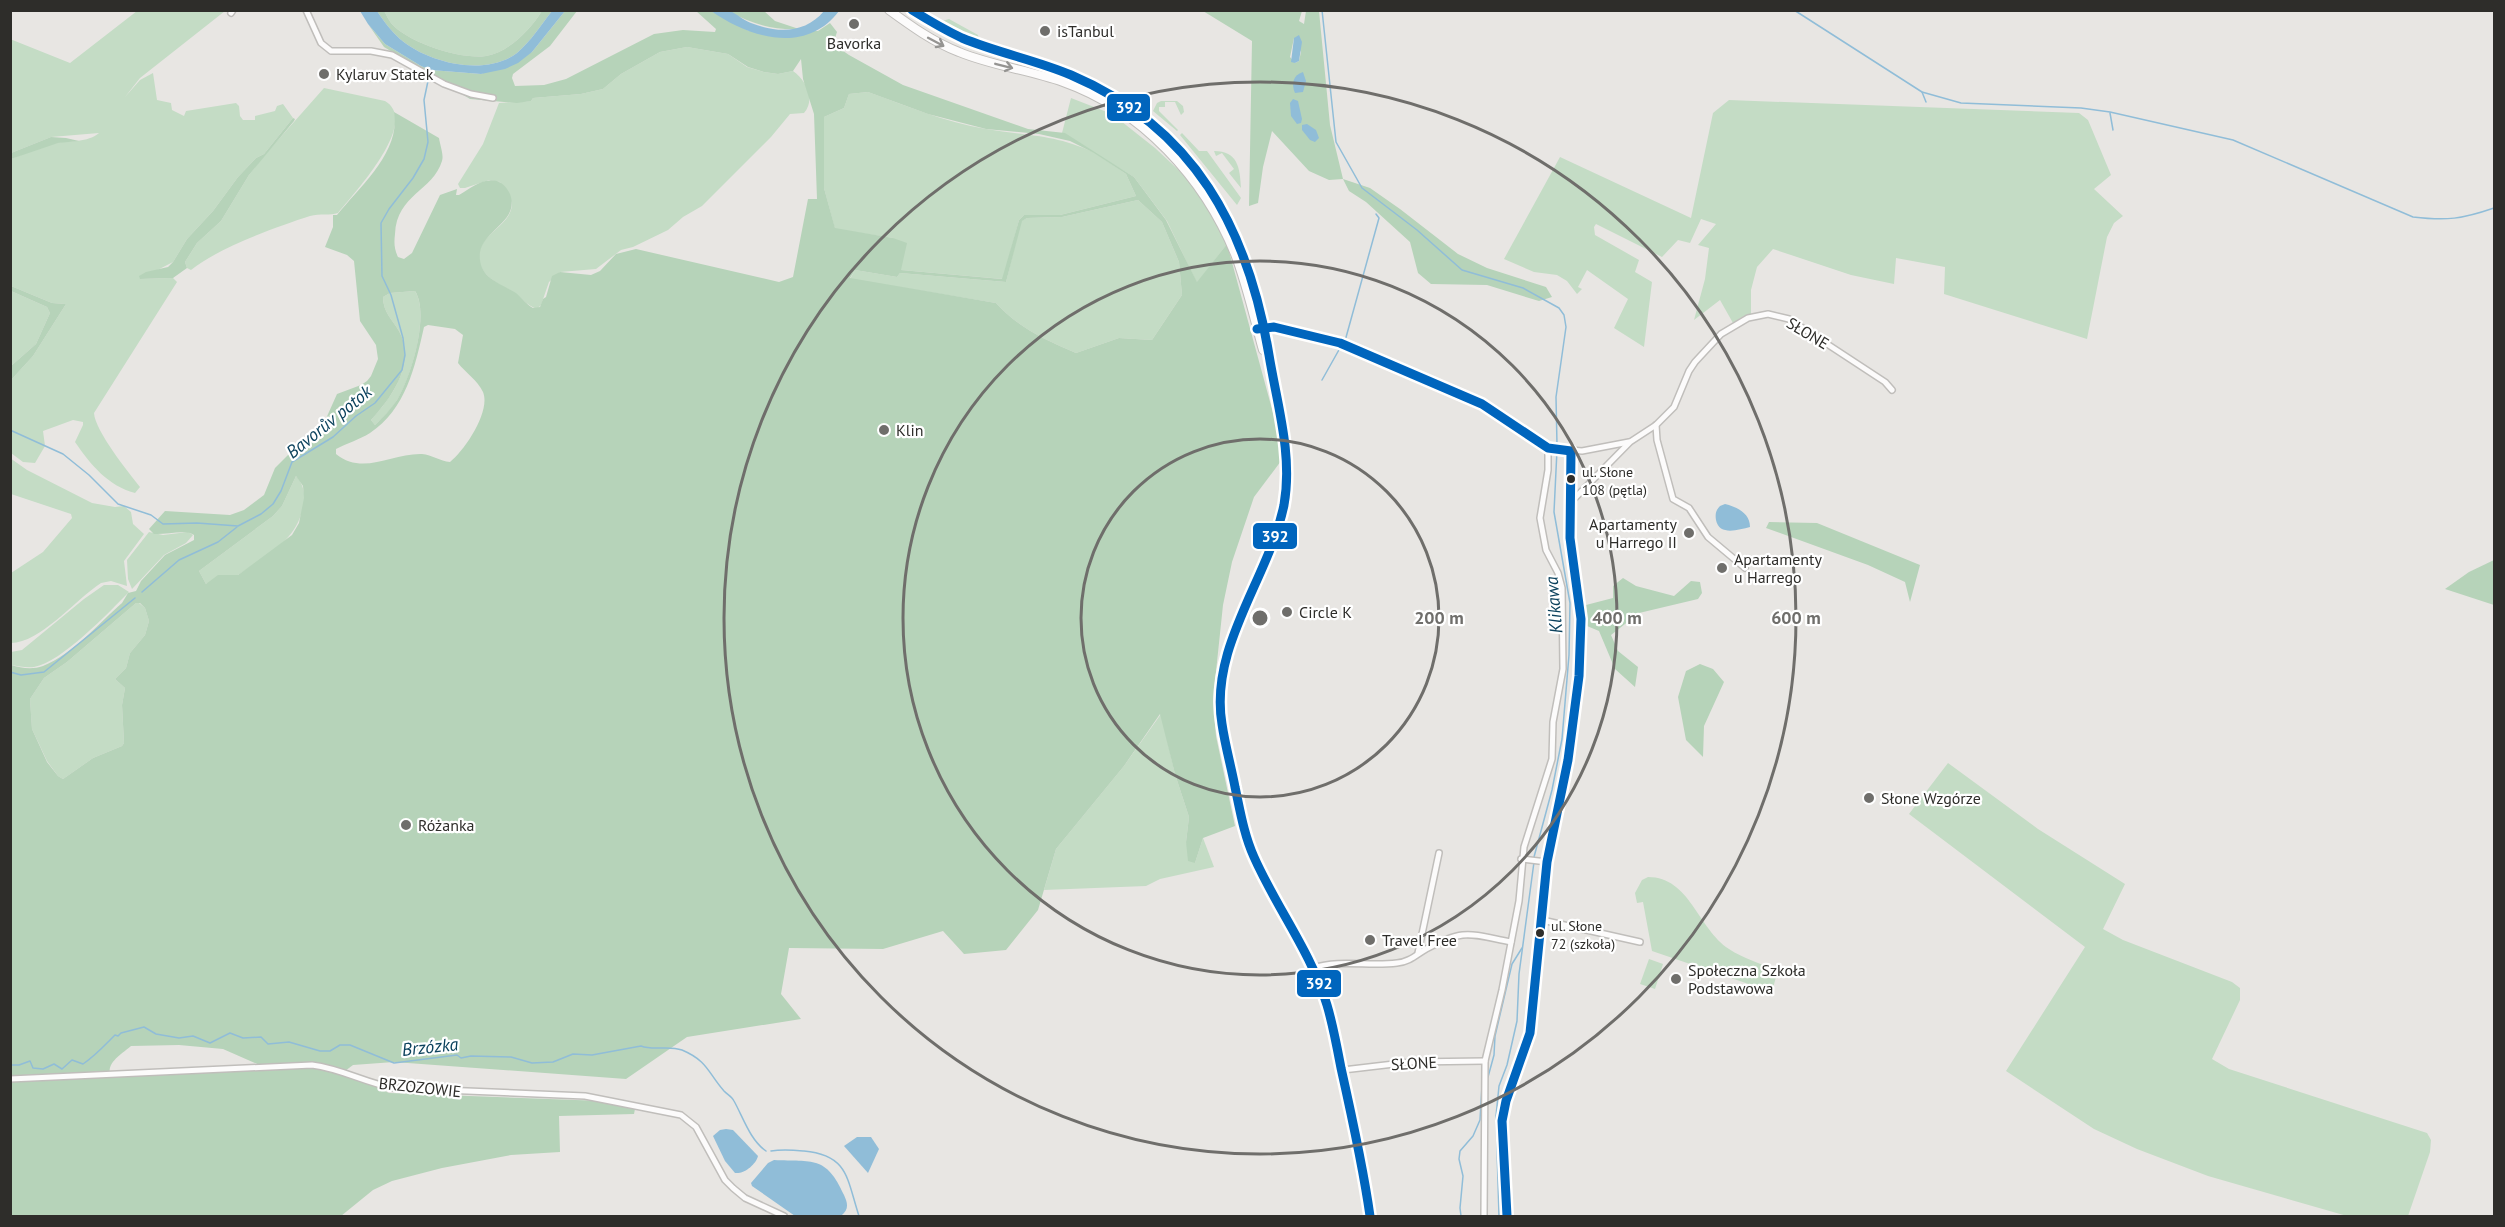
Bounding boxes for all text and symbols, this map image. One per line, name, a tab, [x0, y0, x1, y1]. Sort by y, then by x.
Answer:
marker: Bavorka	[847, 17, 861, 31]
place label: isTanbul	[1057, 21, 1114, 41]
marker: isTanbul	[1038, 24, 1052, 38]
place label: Bavorka	[827, 33, 881, 53]
one-way arrow	[927, 37, 945, 48]
one-way arrow	[994, 61, 1013, 73]
place label: Kylaruv Statek	[336, 64, 434, 84]
marker: Kylaruv Statek	[317, 67, 331, 81]
line badge: 392	[1106, 93, 1151, 122]
text: 392	[1115, 97, 1143, 117]
street label: SŁONE	[1783, 313, 1833, 353]
water label: Bavorův potok	[281, 379, 377, 463]
place label: Klin	[896, 420, 923, 440]
marker: Klin	[877, 423, 891, 437]
place label: ul. Słone 108 (pętla)	[1582, 463, 1647, 499]
marker: ul. Słone 108 (pętla)	[1565, 473, 1577, 485]
place label: Apartamenty u Harrego II	[1589, 514, 1678, 552]
line badge: 392	[1252, 522, 1298, 550]
text: 392	[1261, 526, 1289, 546]
marker: Apartamenty u Harrego II	[1682, 526, 1696, 540]
place label: Apartamenty u Harrego	[1734, 549, 1823, 587]
marker: Apartamenty u Harrego	[1715, 561, 1729, 575]
water label: Klikawa	[1540, 575, 1567, 635]
place label: Circle K	[1299, 602, 1352, 622]
marker: Circle K	[1280, 605, 1294, 619]
text: 200 m	[1414, 606, 1464, 629]
text: 400 m	[1592, 606, 1642, 629]
text: 600 m	[1771, 606, 1821, 629]
centre of rings	[1250, 608, 1270, 628]
place label: Słone Wzgórze	[1881, 788, 1981, 808]
marker: Słone Wzgórze	[1862, 791, 1876, 805]
place label: Różanka	[418, 815, 475, 835]
marker: Różanka	[399, 818, 413, 832]
place label: ul. Słone 72 (szkoła)	[1551, 917, 1615, 953]
marker: ul. Słone 72 (szkoła)	[1534, 927, 1546, 939]
place label: Travel Free	[1382, 930, 1457, 950]
marker: Travel Free	[1363, 933, 1377, 947]
place label: Społeczna Szkoła Podstawowa	[1688, 960, 1806, 998]
line badge: 392	[1296, 969, 1342, 998]
marker: Społeczna Szkoła Podstawowa	[1669, 972, 1683, 986]
text: 392	[1305, 973, 1333, 993]
water label: Brzózka	[401, 1032, 459, 1061]
street label: SŁONE	[1391, 1052, 1437, 1074]
street label: BRZOZOWIE	[378, 1073, 462, 1101]

